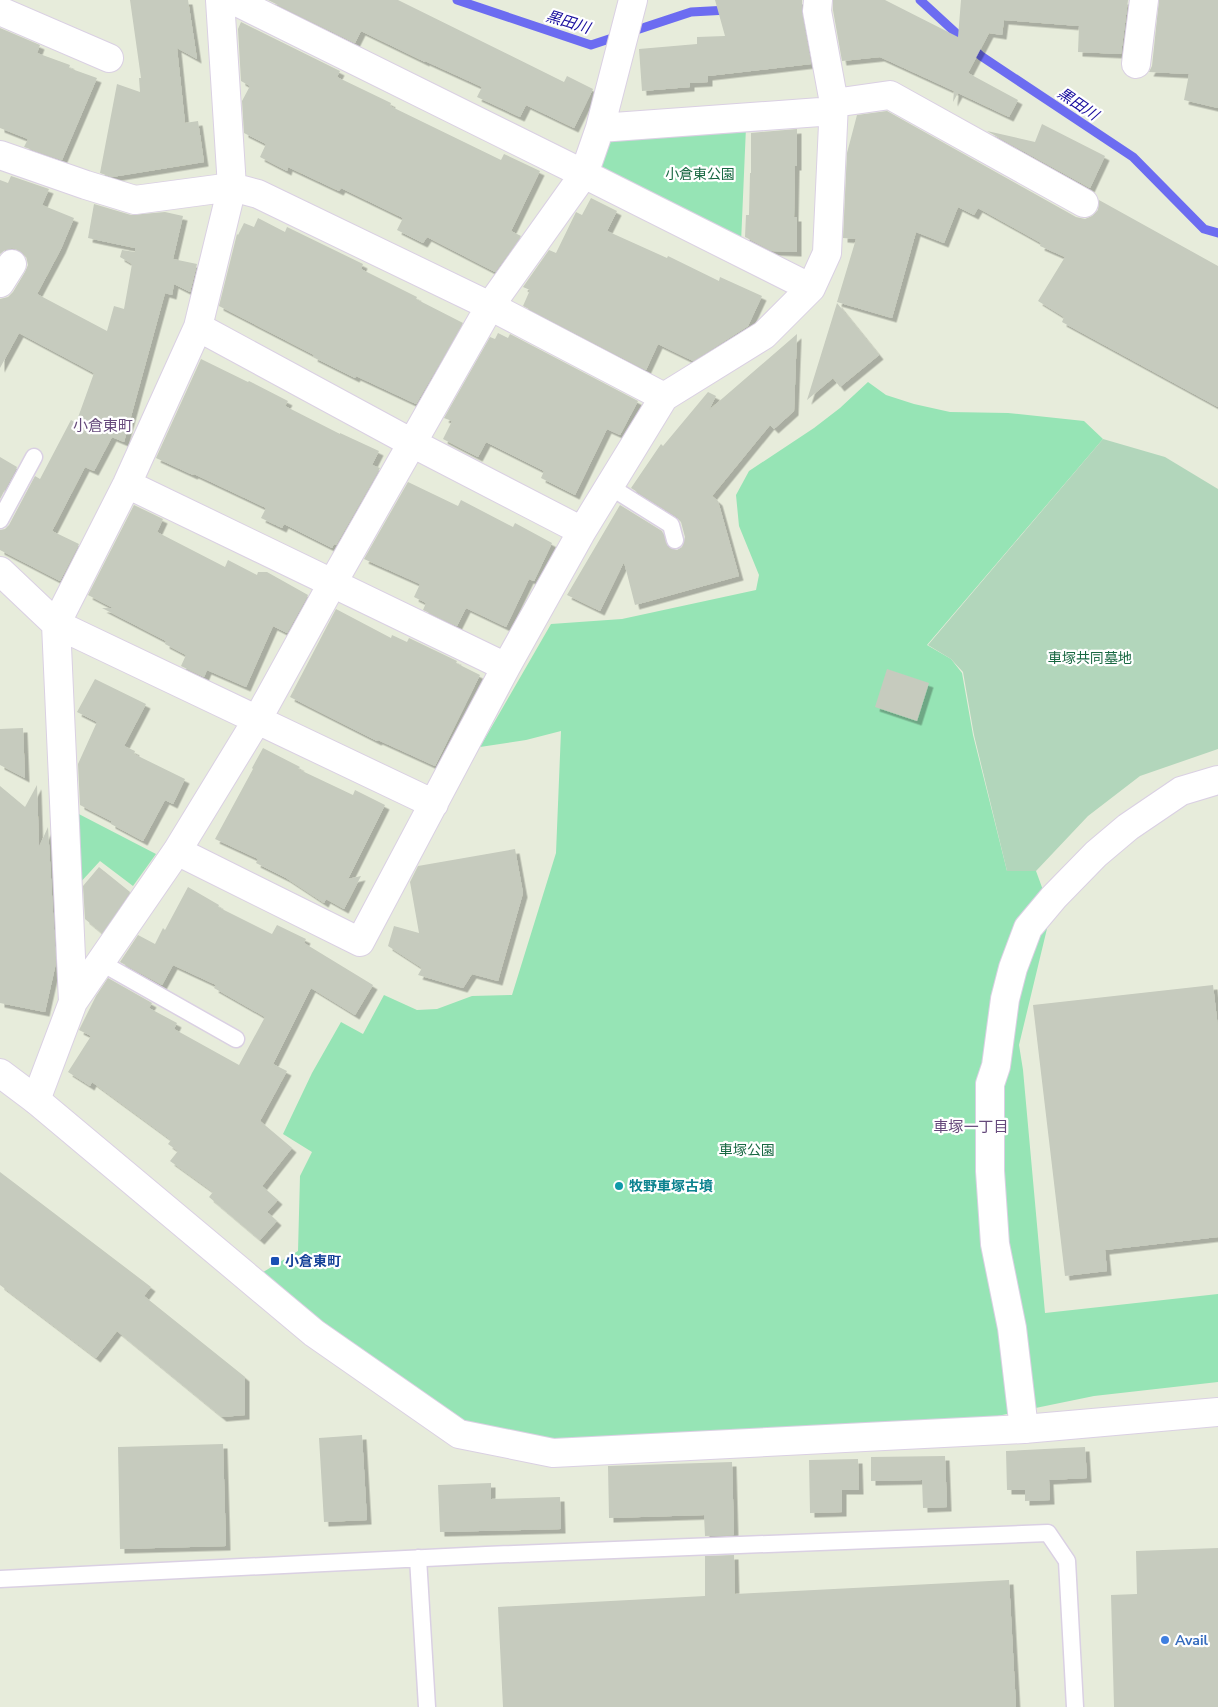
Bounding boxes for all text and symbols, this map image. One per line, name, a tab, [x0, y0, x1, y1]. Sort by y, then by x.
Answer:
water label: 黒田川	[544, 6, 594, 39]
water label: 黒田川	[1054, 83, 1104, 126]
park label: 小倉東公園	[665, 165, 735, 184]
district label: 小倉東町	[73, 416, 133, 436]
park label: 車塚共同墓地	[1048, 649, 1132, 668]
district label: 車塚一丁目	[933, 1117, 1009, 1137]
park label: 車塚公園	[719, 1141, 775, 1160]
place label: 牧野車塚古墳	[629, 1177, 713, 1196]
marker: 牧野車塚古墳	[613, 1180, 625, 1192]
place label: 小倉東町	[285, 1252, 341, 1271]
marker: 小倉東町	[269, 1255, 281, 1267]
place label: Avail	[1175, 1631, 1208, 1650]
marker: Avail	[1159, 1634, 1171, 1646]

